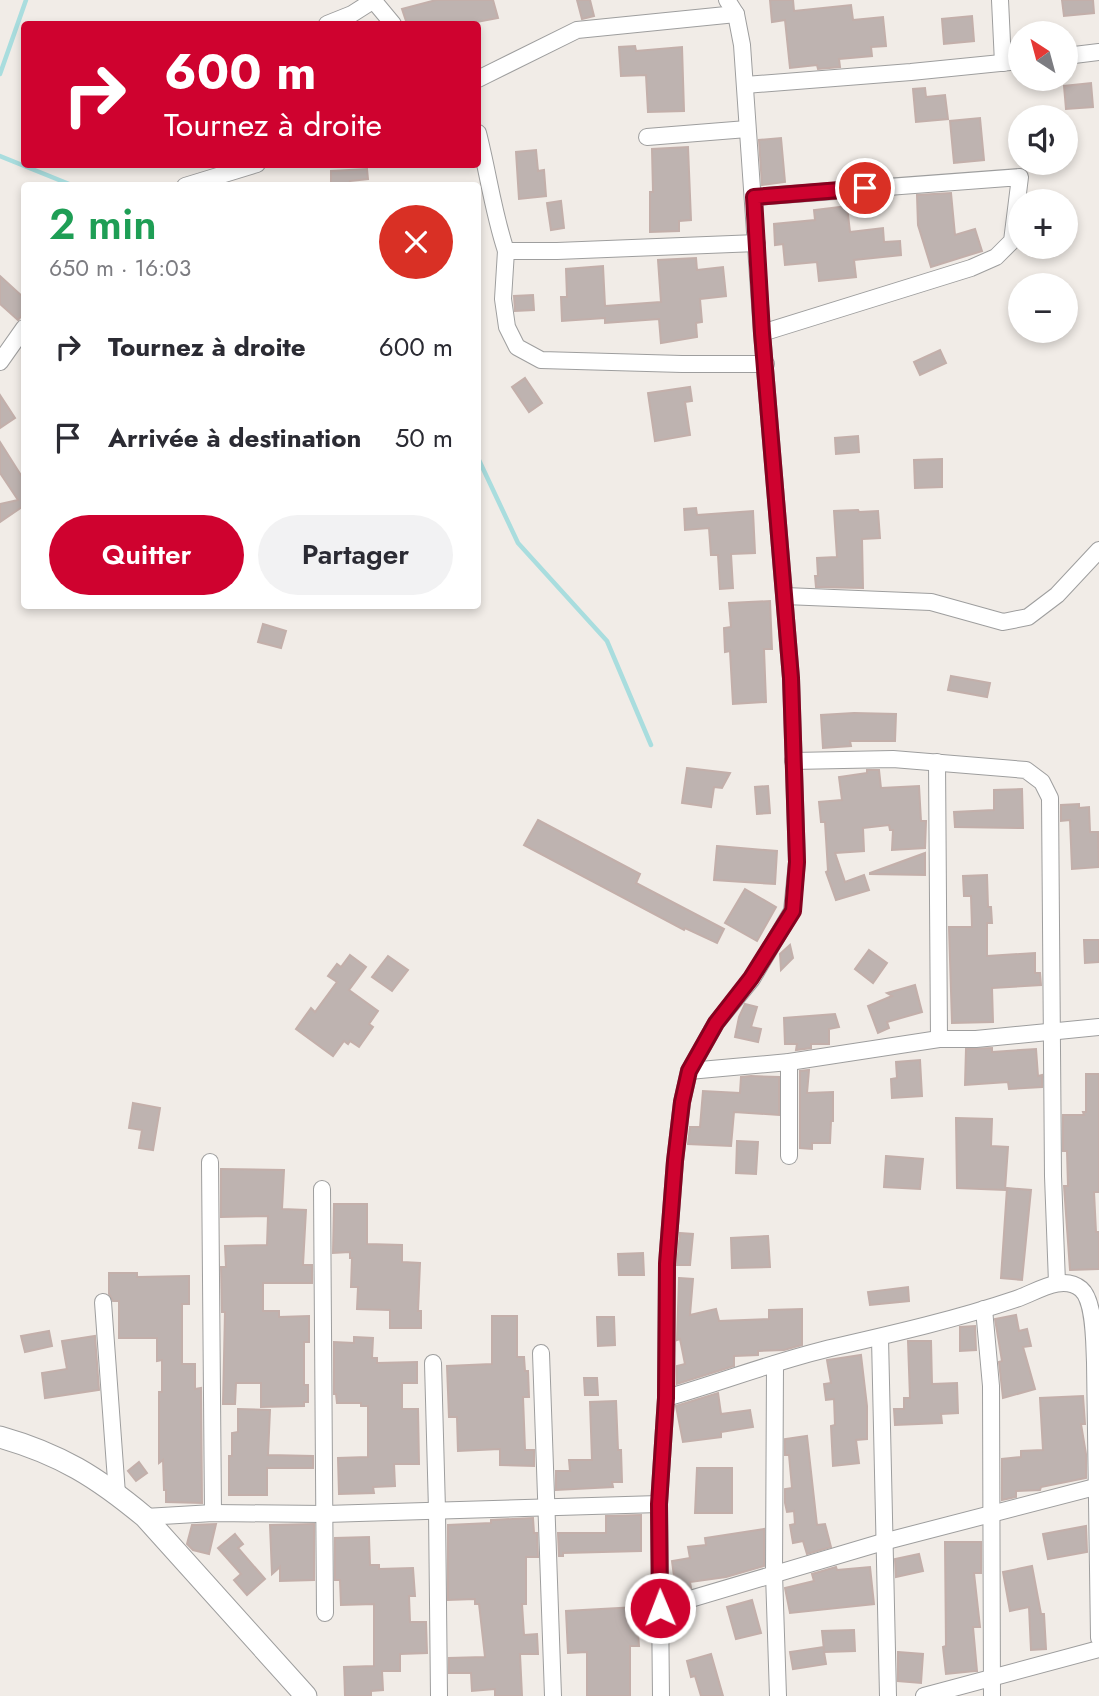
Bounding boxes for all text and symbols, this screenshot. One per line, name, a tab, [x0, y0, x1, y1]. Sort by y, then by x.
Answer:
north arrow	[1008, 21, 1078, 91]
map controls	[1008, 21, 1078, 343]
text: 600 m	[164, 37, 317, 107]
icon: right	[49, 49, 140, 140]
text: Tournez à droite	[164, 102, 382, 148]
button: sound	[1008, 105, 1078, 175]
pin	[835, 158, 895, 218]
icon: arrive	[846, 169, 884, 207]
button: +	[1008, 189, 1078, 259]
text: 2 min	[49, 194, 157, 255]
button: close	[379, 205, 453, 279]
text: 650 m · 16:03	[49, 251, 191, 285]
button: −	[1008, 273, 1078, 343]
icon: right	[49, 328, 87, 366]
text: Tournez à droite	[108, 328, 306, 366]
text: 600 m	[379, 328, 453, 366]
icon: arrive	[49, 419, 87, 457]
text: Arrivée à destination	[108, 419, 361, 457]
text: 50 m	[395, 419, 453, 457]
button: Quitter	[49, 515, 244, 595]
button: Partager	[258, 515, 453, 595]
position arrow	[623, 1571, 697, 1645]

